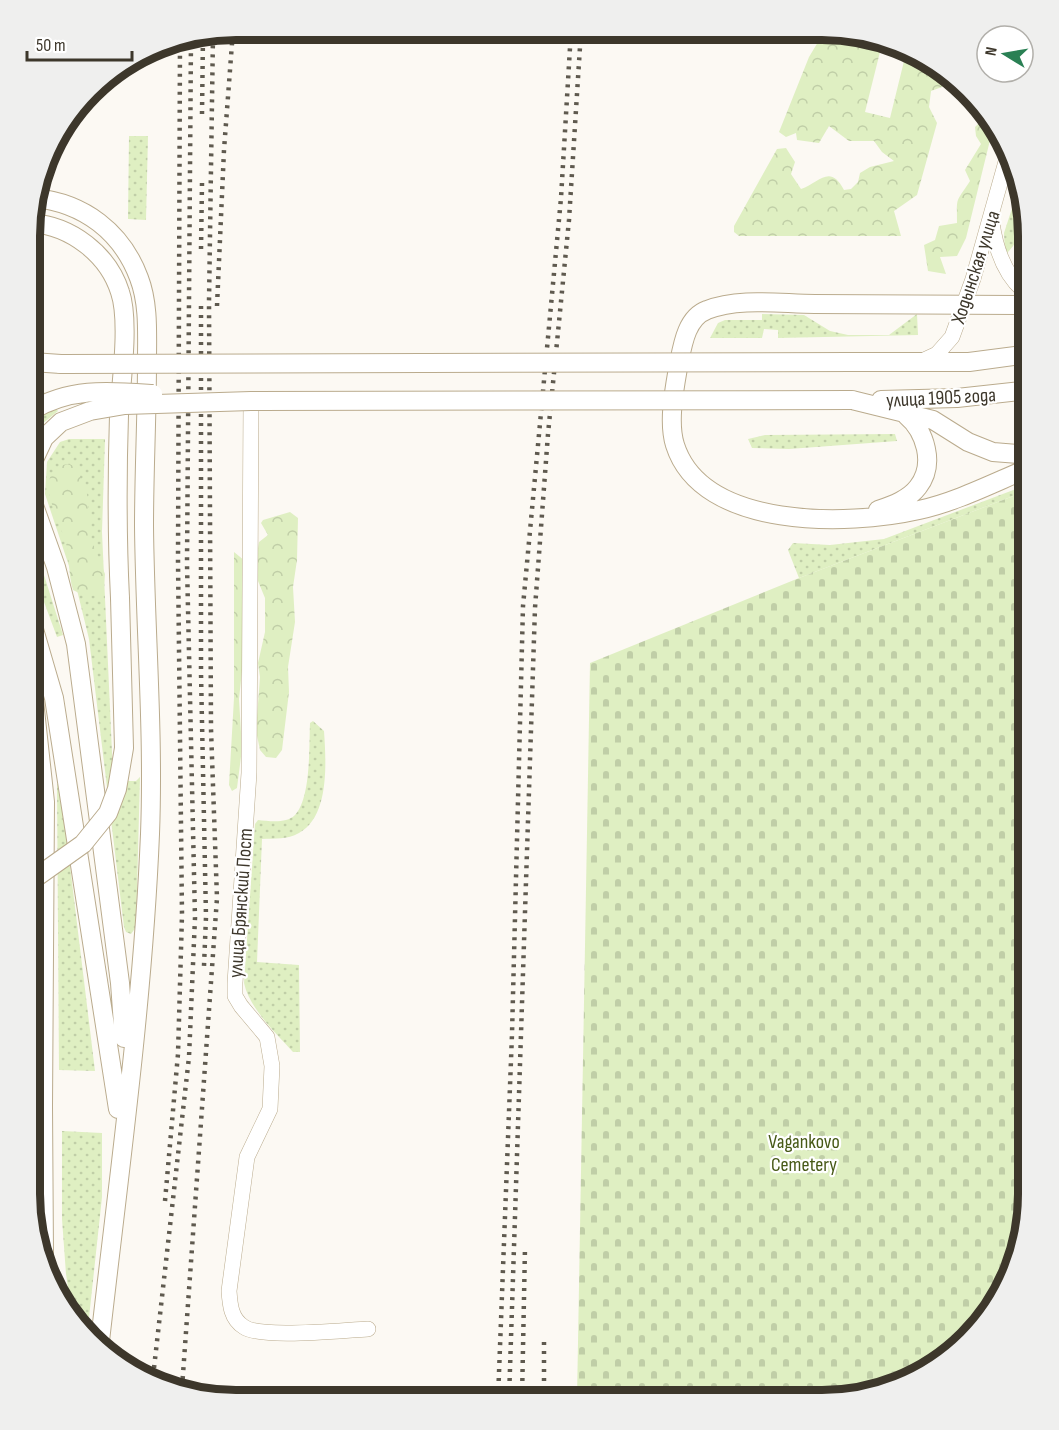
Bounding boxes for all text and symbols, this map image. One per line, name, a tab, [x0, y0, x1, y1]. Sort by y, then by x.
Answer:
scale bar	[27, 24, 132, 62]
north arrow	[975, 24, 1035, 84]
text: 50 m	[36, 35, 66, 56]
text: N	[982, 45, 1002, 57]
street label: Ходынская улица	[946, 208, 1006, 328]
street label: улица 1905 года	[886, 383, 997, 413]
street label: улица Брянский Пост	[224, 827, 258, 979]
park label: Vagankovo Cemetery	[768, 1130, 840, 1177]

